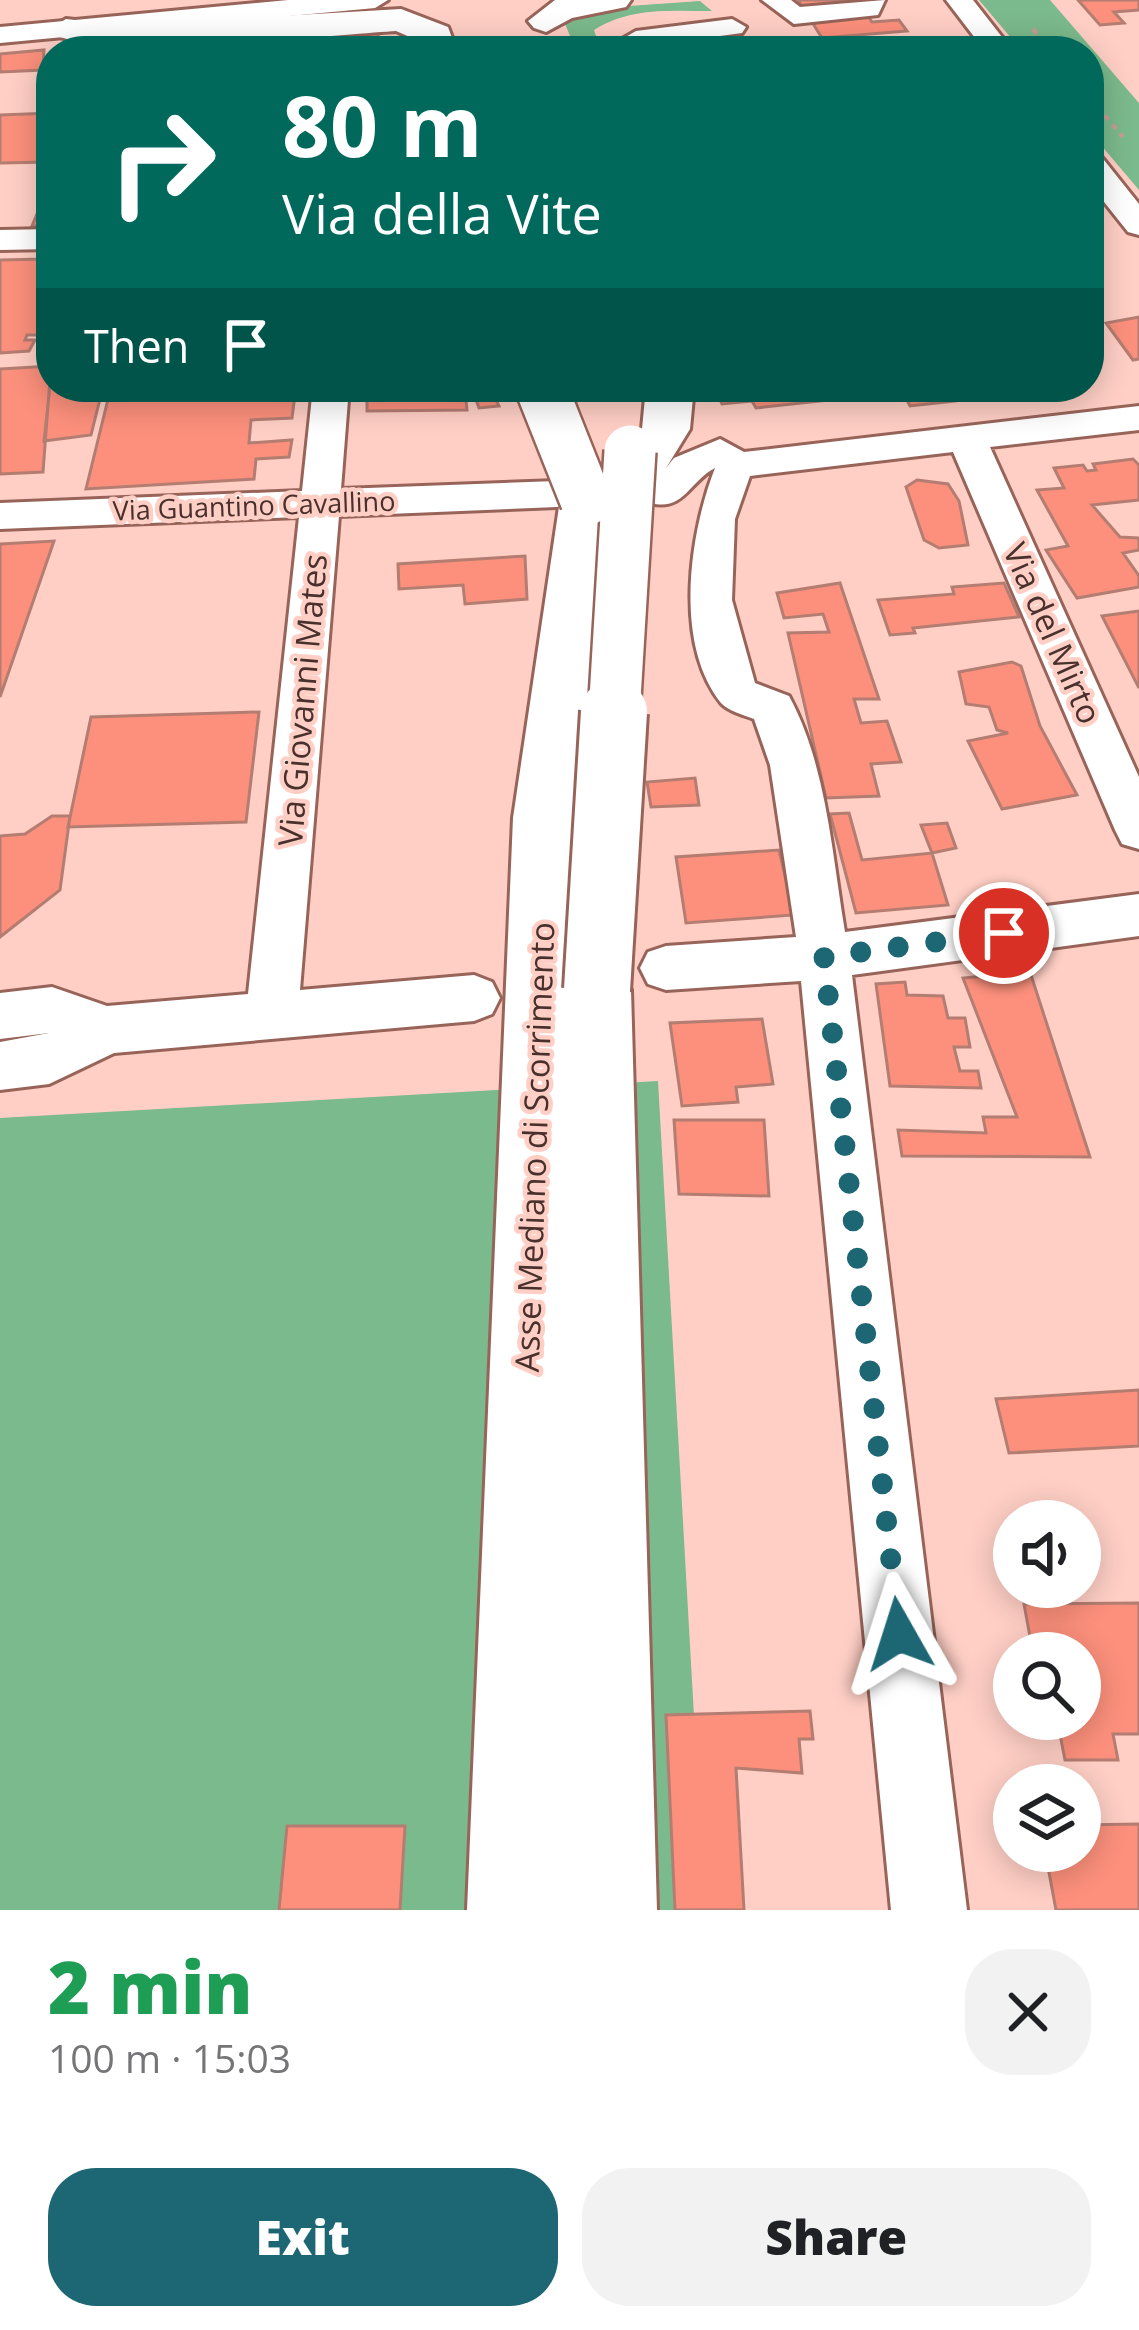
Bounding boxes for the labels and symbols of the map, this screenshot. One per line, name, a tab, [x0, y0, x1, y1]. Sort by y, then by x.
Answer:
street label: Via Guantino Cavallino	[112, 482, 396, 528]
street label: Via del Mirto	[993, 535, 1113, 731]
street label: Via Giovanni Mates	[267, 552, 337, 848]
pin	[953, 882, 1055, 984]
street label: Asse Mediano di Scorrimento	[504, 921, 564, 1373]
position arrow	[836, 1571, 962, 1697]

